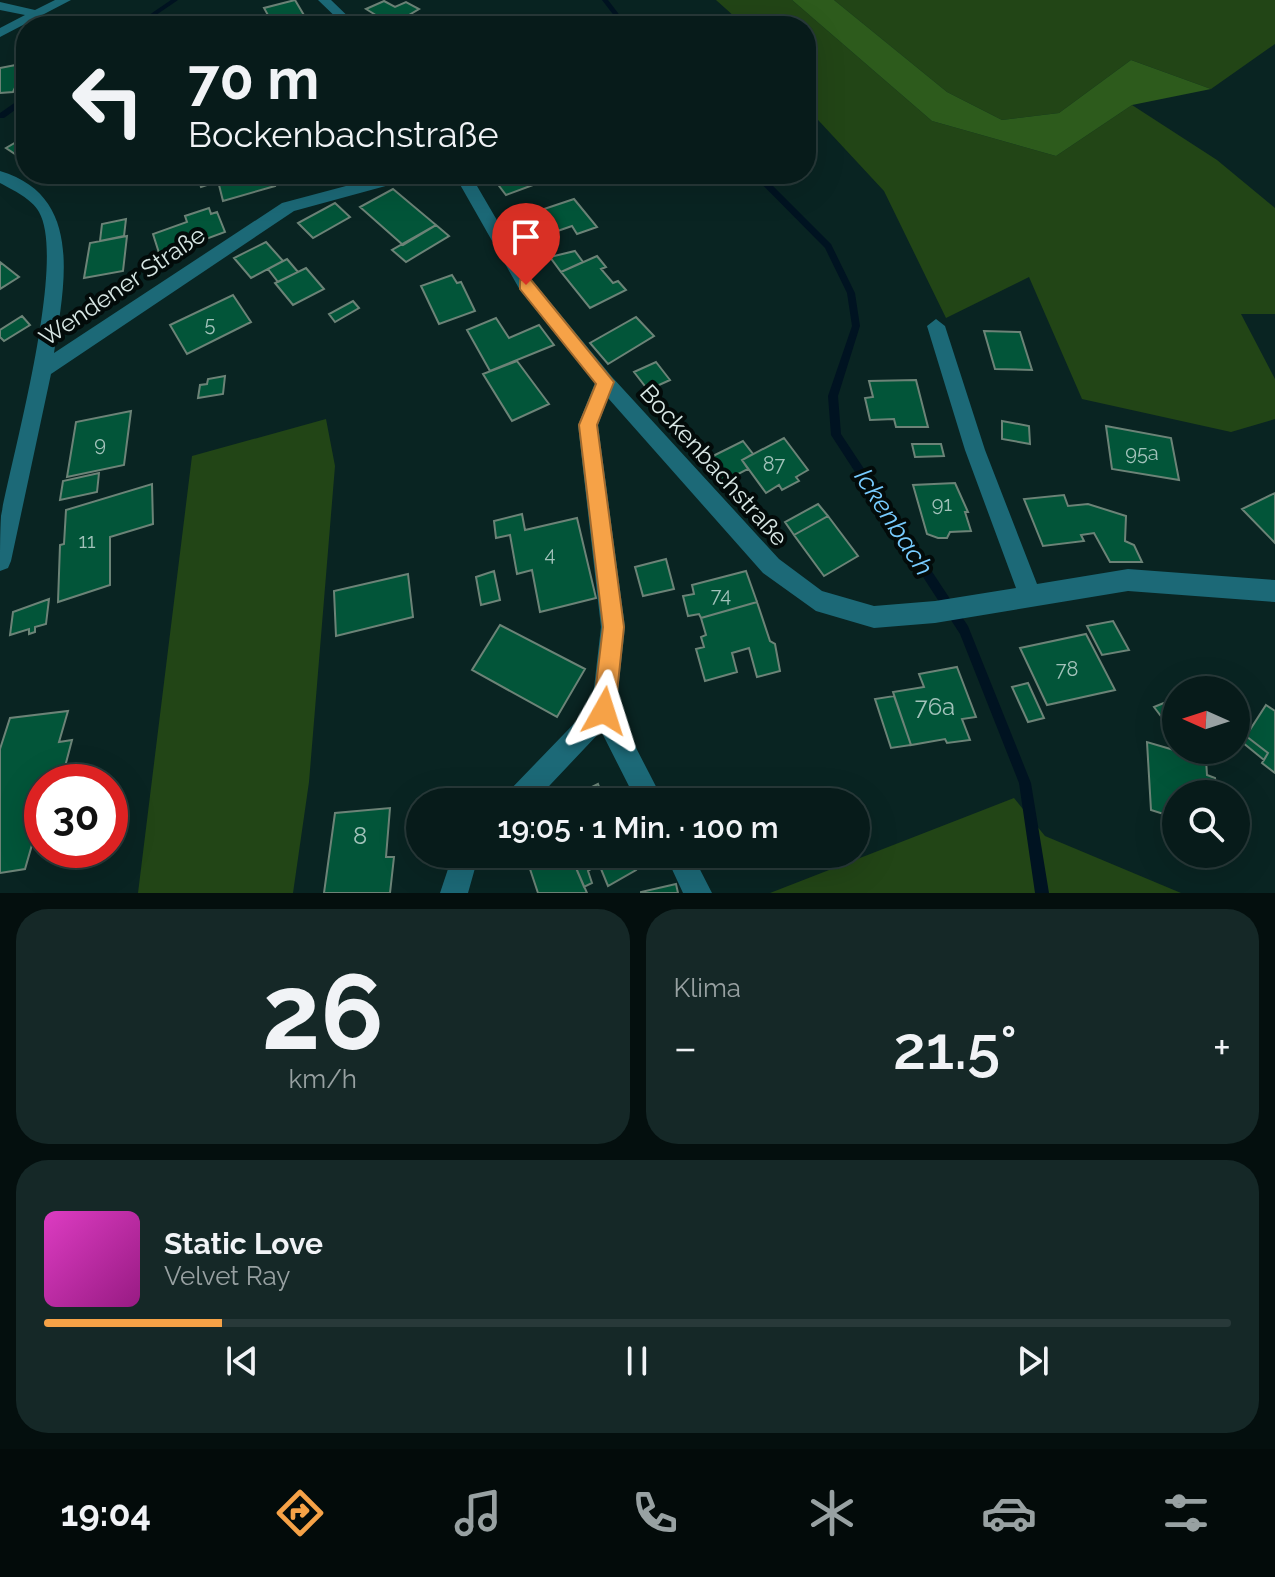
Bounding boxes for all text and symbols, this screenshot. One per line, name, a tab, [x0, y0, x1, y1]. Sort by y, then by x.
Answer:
text: 70 m	[188, 46, 319, 112]
icon: left	[56, 48, 160, 152]
text: Bockenbachstraße	[188, 113, 499, 155]
pin	[492, 203, 560, 285]
icon: arrive	[504, 215, 548, 259]
street label: Wendener Straße	[34, 220, 210, 352]
house number: 5	[205, 312, 216, 336]
street label: Bockenbachstraße	[634, 378, 794, 552]
house number: 9	[94, 432, 106, 456]
house number: 95a	[1125, 441, 1159, 465]
house number: 87	[763, 452, 786, 476]
water label: Ickenbach	[848, 463, 940, 581]
house number: 91	[932, 492, 953, 516]
house number: 11	[78, 529, 96, 553]
house number: 4	[545, 542, 556, 566]
house number: 74	[711, 583, 731, 607]
house number: 78	[1056, 657, 1078, 681]
position arrow	[562, 669, 646, 753]
north arrow	[1162, 676, 1250, 764]
map controls	[1162, 676, 1250, 868]
house number: 76a	[915, 692, 955, 721]
speed limit sign: 30	[24, 764, 128, 868]
button: search	[1162, 780, 1250, 868]
text: 19:05 · 1 Min. · 100 m	[497, 810, 779, 845]
house number: 8	[353, 821, 367, 850]
text: 26	[262, 951, 384, 1073]
text: Klima	[674, 973, 741, 1003]
text: 21.5°	[893, 1013, 1017, 1083]
text: −	[674, 1022, 697, 1073]
text: +	[1213, 1022, 1231, 1073]
text: km/h	[288, 1064, 357, 1094]
text: Static Love	[164, 1226, 323, 1261]
text: Velvet Ray	[164, 1261, 290, 1291]
icon: previous	[220, 1339, 264, 1383]
icon: pause	[615, 1339, 659, 1383]
icon: next	[1011, 1339, 1055, 1383]
icon: directions	[272, 1485, 328, 1541]
icon: music	[450, 1485, 506, 1541]
icon: phone	[627, 1485, 683, 1541]
icon: climate	[804, 1485, 860, 1541]
icon: car	[981, 1485, 1037, 1541]
icon: filters	[1158, 1485, 1214, 1541]
text: 19:04	[61, 1492, 151, 1534]

